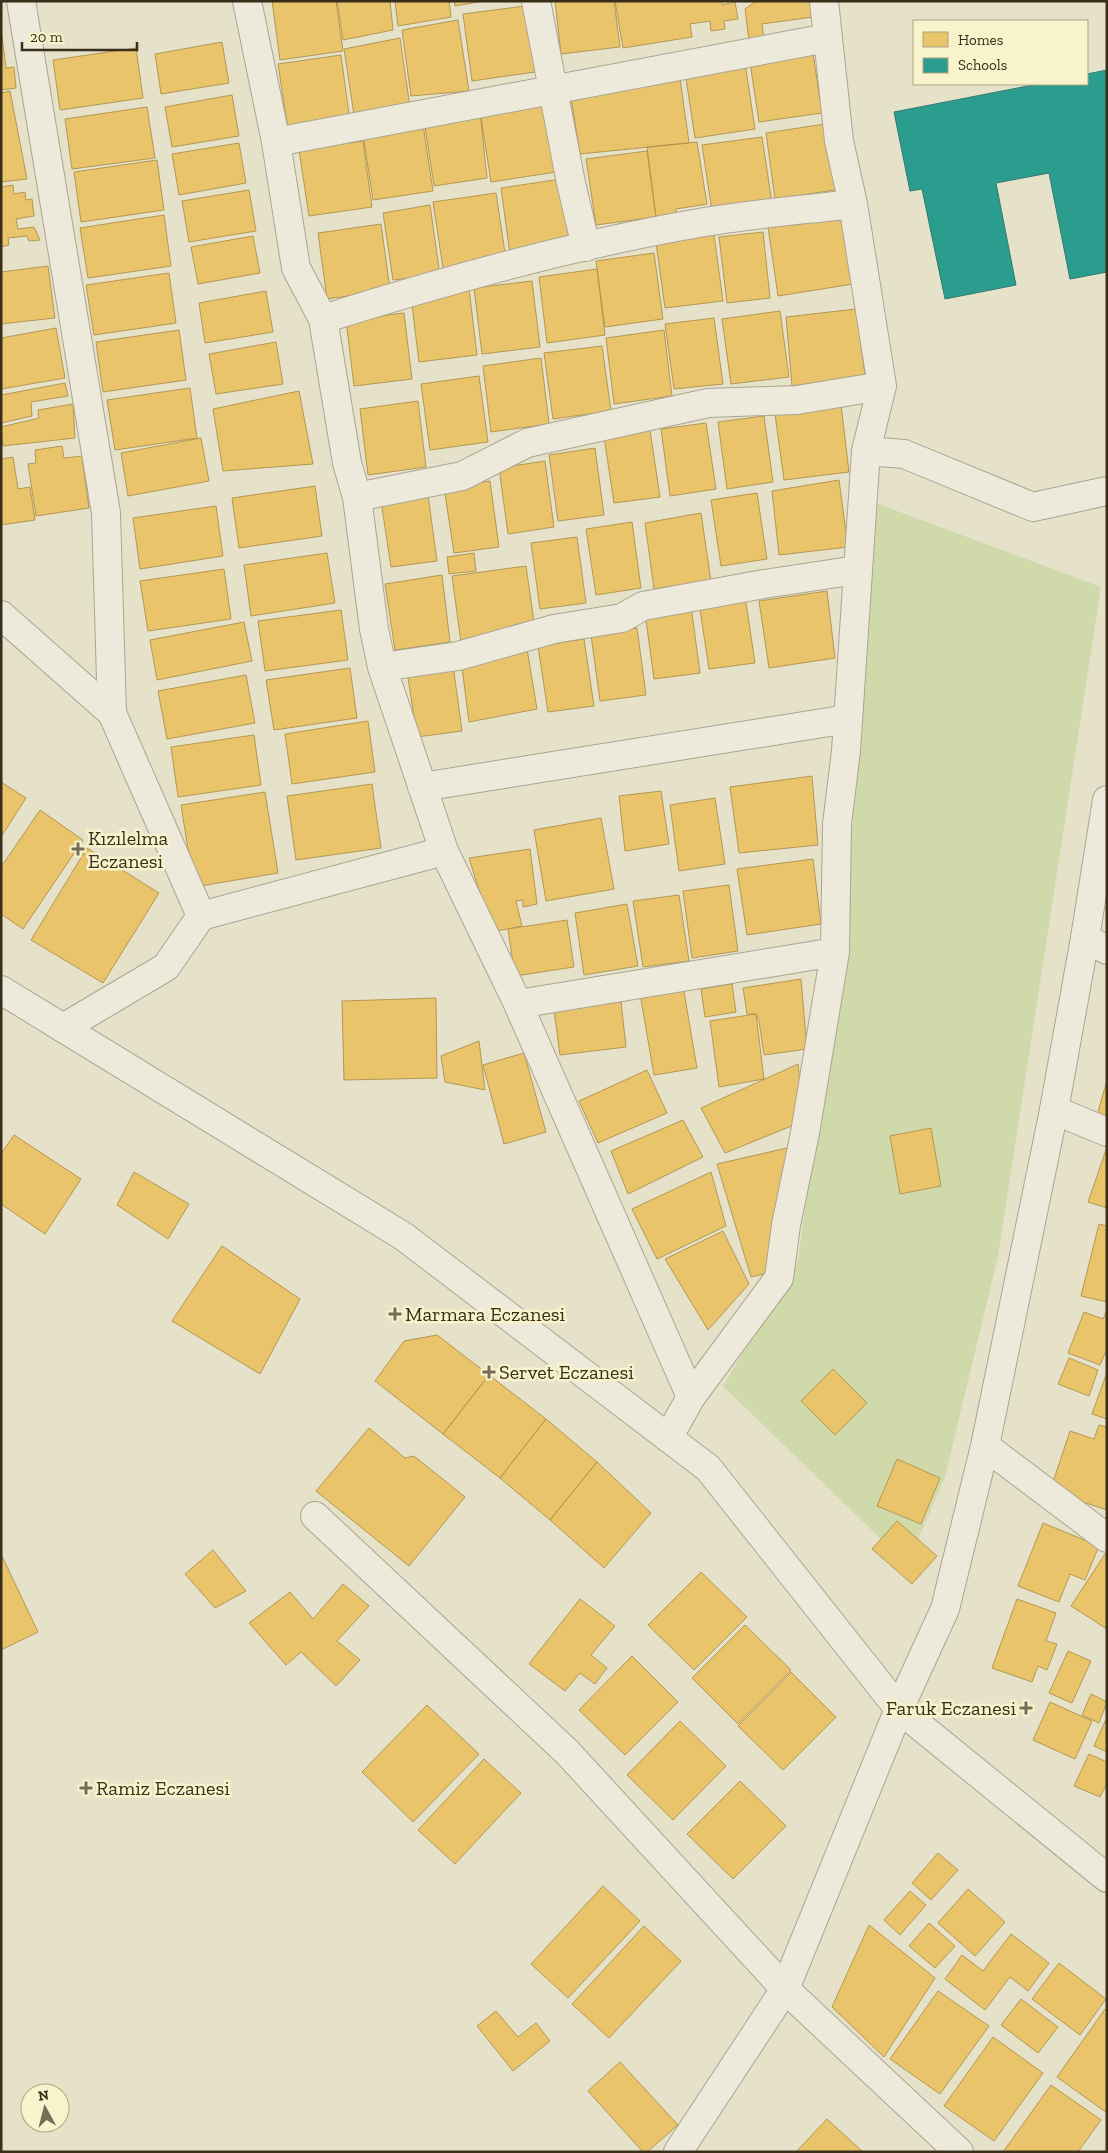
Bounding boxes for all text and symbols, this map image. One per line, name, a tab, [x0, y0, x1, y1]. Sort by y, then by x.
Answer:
scale bar	[22, 20, 138, 52]
legend	[913, 20, 1088, 85]
text: 20 m	[30, 28, 63, 46]
text: Homes	[958, 31, 1003, 49]
text: Schools	[958, 56, 1007, 74]
place label: Kızılelma Eczanesi	[88, 826, 169, 873]
marker: Kızılelma Eczanesi	[72, 843, 84, 855]
place label: Marmara Eczanesi	[405, 1302, 566, 1326]
marker: Marmara Eczanesi	[389, 1308, 401, 1320]
place label: Servet Eczanesi	[499, 1360, 634, 1384]
marker: Servet Eczanesi	[483, 1366, 495, 1378]
place label: Faruk Eczanesi	[886, 1696, 1016, 1720]
marker: Faruk Eczanesi	[1020, 1702, 1032, 1714]
place label: Ramiz Eczanesi	[96, 1776, 230, 1800]
marker: Ramiz Eczanesi	[80, 1782, 92, 1794]
north arrow	[20, 2083, 70, 2133]
text: N	[37, 2086, 50, 2105]

